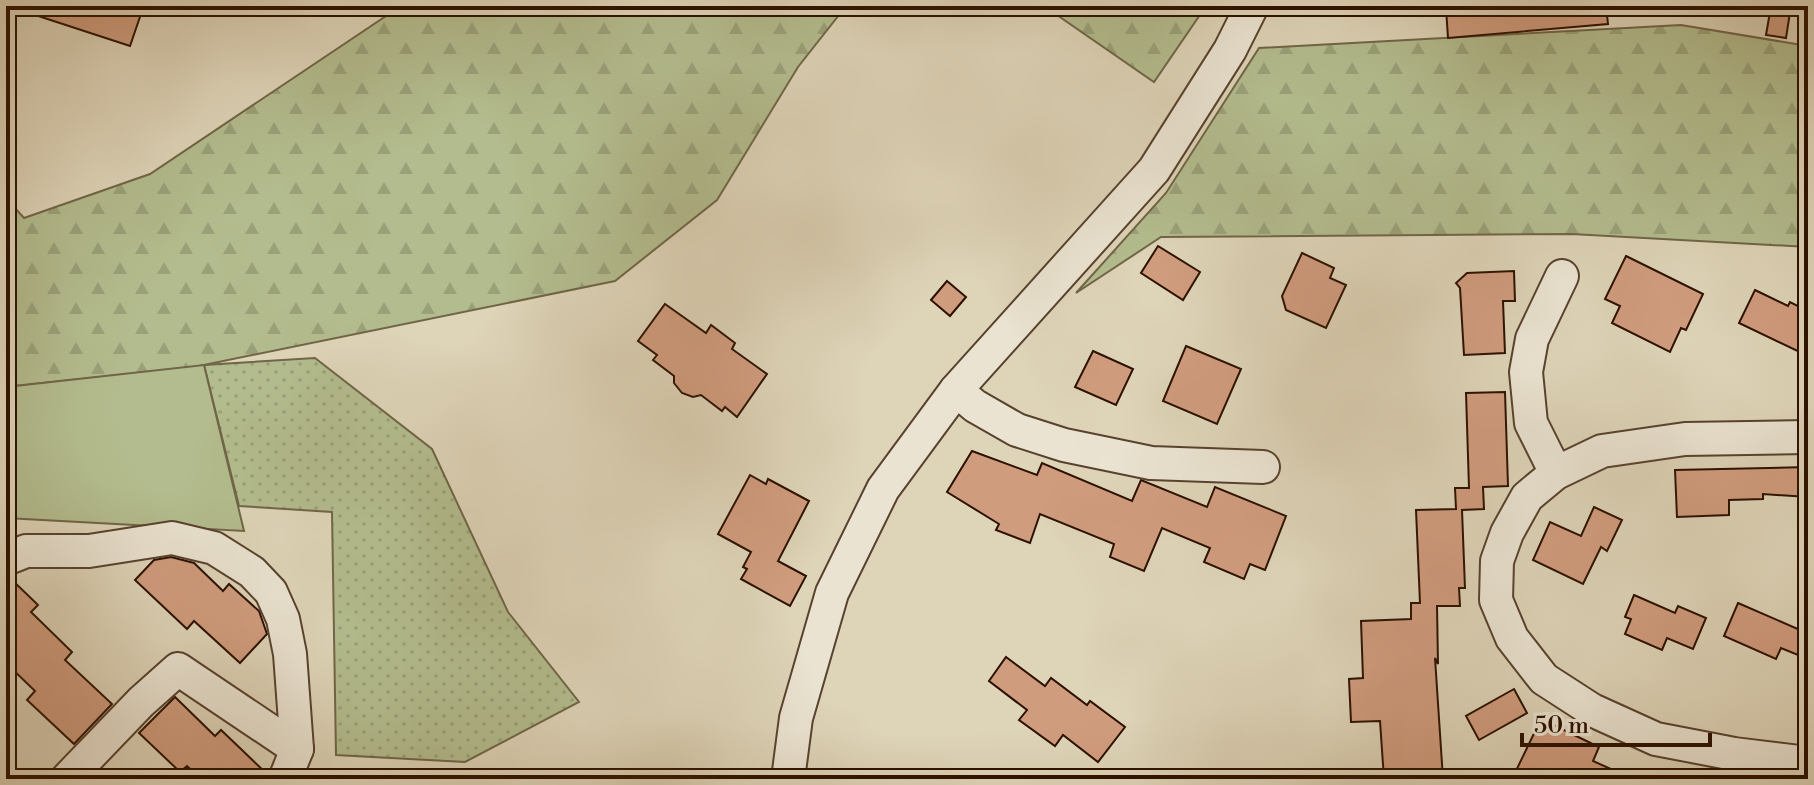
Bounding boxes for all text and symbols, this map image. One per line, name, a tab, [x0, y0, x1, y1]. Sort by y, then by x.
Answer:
scale bar	[1522, 697, 1710, 747]
text: 50 m	[1534, 711, 1589, 741]

